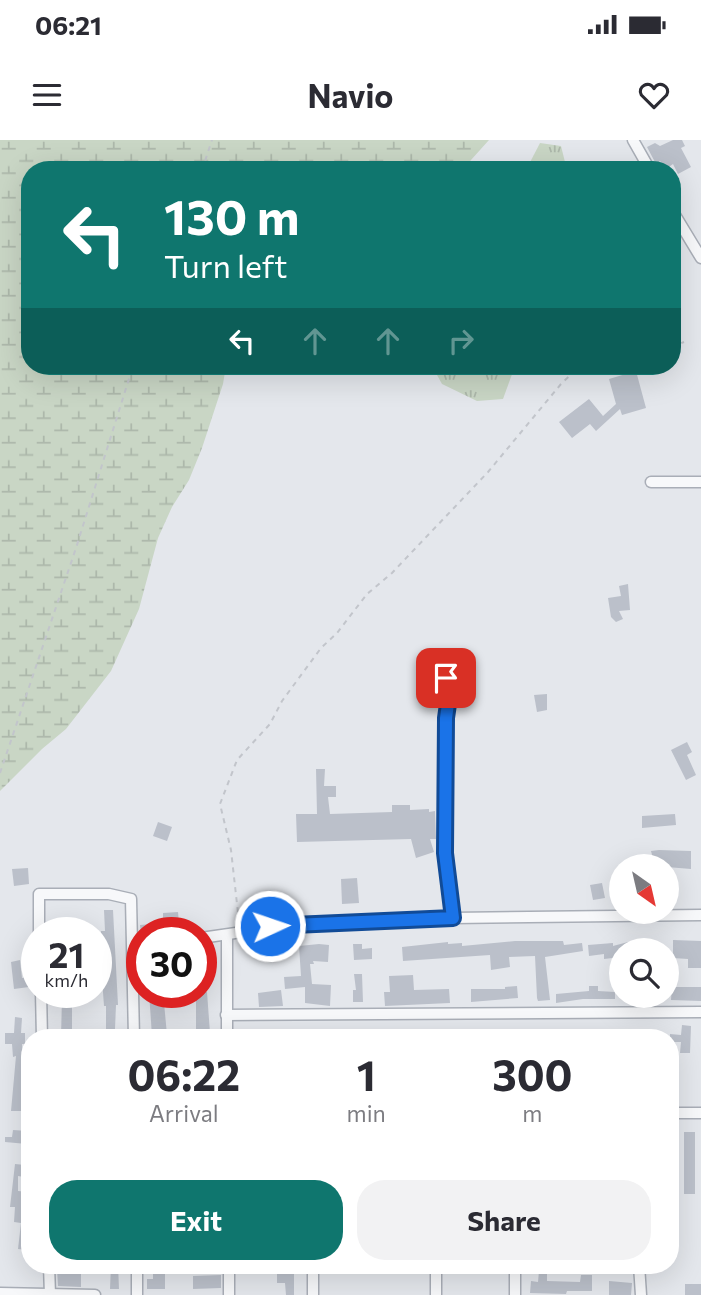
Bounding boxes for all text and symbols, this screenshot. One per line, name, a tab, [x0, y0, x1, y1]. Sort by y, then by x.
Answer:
text: 06:21	[35, 9, 102, 40]
text: Navio	[308, 75, 393, 115]
icon: menu	[28, 76, 66, 114]
icon: heart	[635, 76, 673, 114]
text: 130 m	[164, 185, 299, 245]
icon: left	[49, 189, 140, 280]
text: Turn left	[164, 245, 288, 285]
icon: left	[223, 322, 261, 360]
icon: ahead	[296, 322, 334, 360]
icon: ahead	[369, 322, 407, 360]
icon: right	[442, 322, 480, 360]
pin	[416, 648, 476, 708]
icon: arrive	[427, 659, 465, 697]
north arrow	[609, 854, 679, 924]
map controls	[609, 854, 679, 1008]
position arrow	[233, 889, 307, 963]
speed limit sign: 30	[126, 917, 217, 1008]
text: 21	[49, 932, 84, 975]
button: search	[609, 938, 679, 1008]
text: km/h	[45, 969, 88, 991]
text: 06:22	[127, 1048, 240, 1100]
text: 1	[357, 1048, 376, 1100]
text: 300	[492, 1048, 573, 1100]
text: Arrival	[149, 1099, 219, 1127]
text: min	[347, 1099, 386, 1127]
text: m	[522, 1099, 542, 1127]
button: Exit	[49, 1180, 343, 1260]
button: Share	[357, 1180, 651, 1260]

